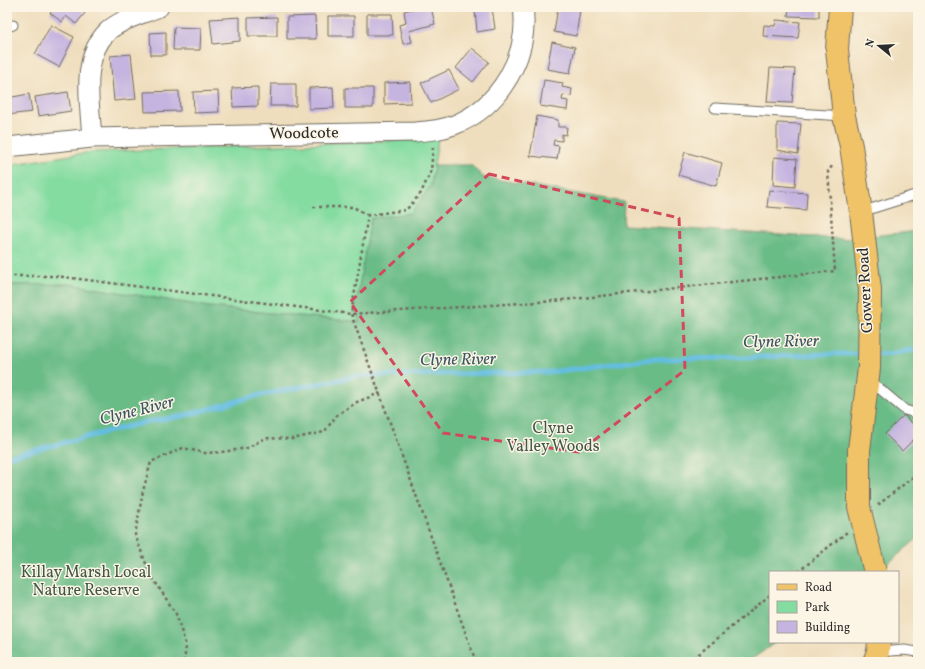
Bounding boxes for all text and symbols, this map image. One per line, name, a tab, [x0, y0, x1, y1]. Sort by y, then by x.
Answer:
north arrow	[859, 26, 899, 66]
text: N	[863, 37, 879, 49]
street label: Woodcote	[269, 122, 339, 146]
street label: Gower Road	[853, 247, 879, 333]
water label: Clyne River	[743, 330, 820, 354]
water label: Clyne River	[420, 348, 497, 372]
water label: Clyne River	[97, 390, 177, 431]
park label: Clyne Valley Woods	[506, 418, 600, 458]
park label: Killay Marsh Local Nature Reserve	[21, 562, 152, 602]
legend	[769, 571, 899, 643]
text: Road	[805, 580, 832, 596]
text: Park	[805, 600, 830, 616]
text: Building	[805, 620, 850, 636]

